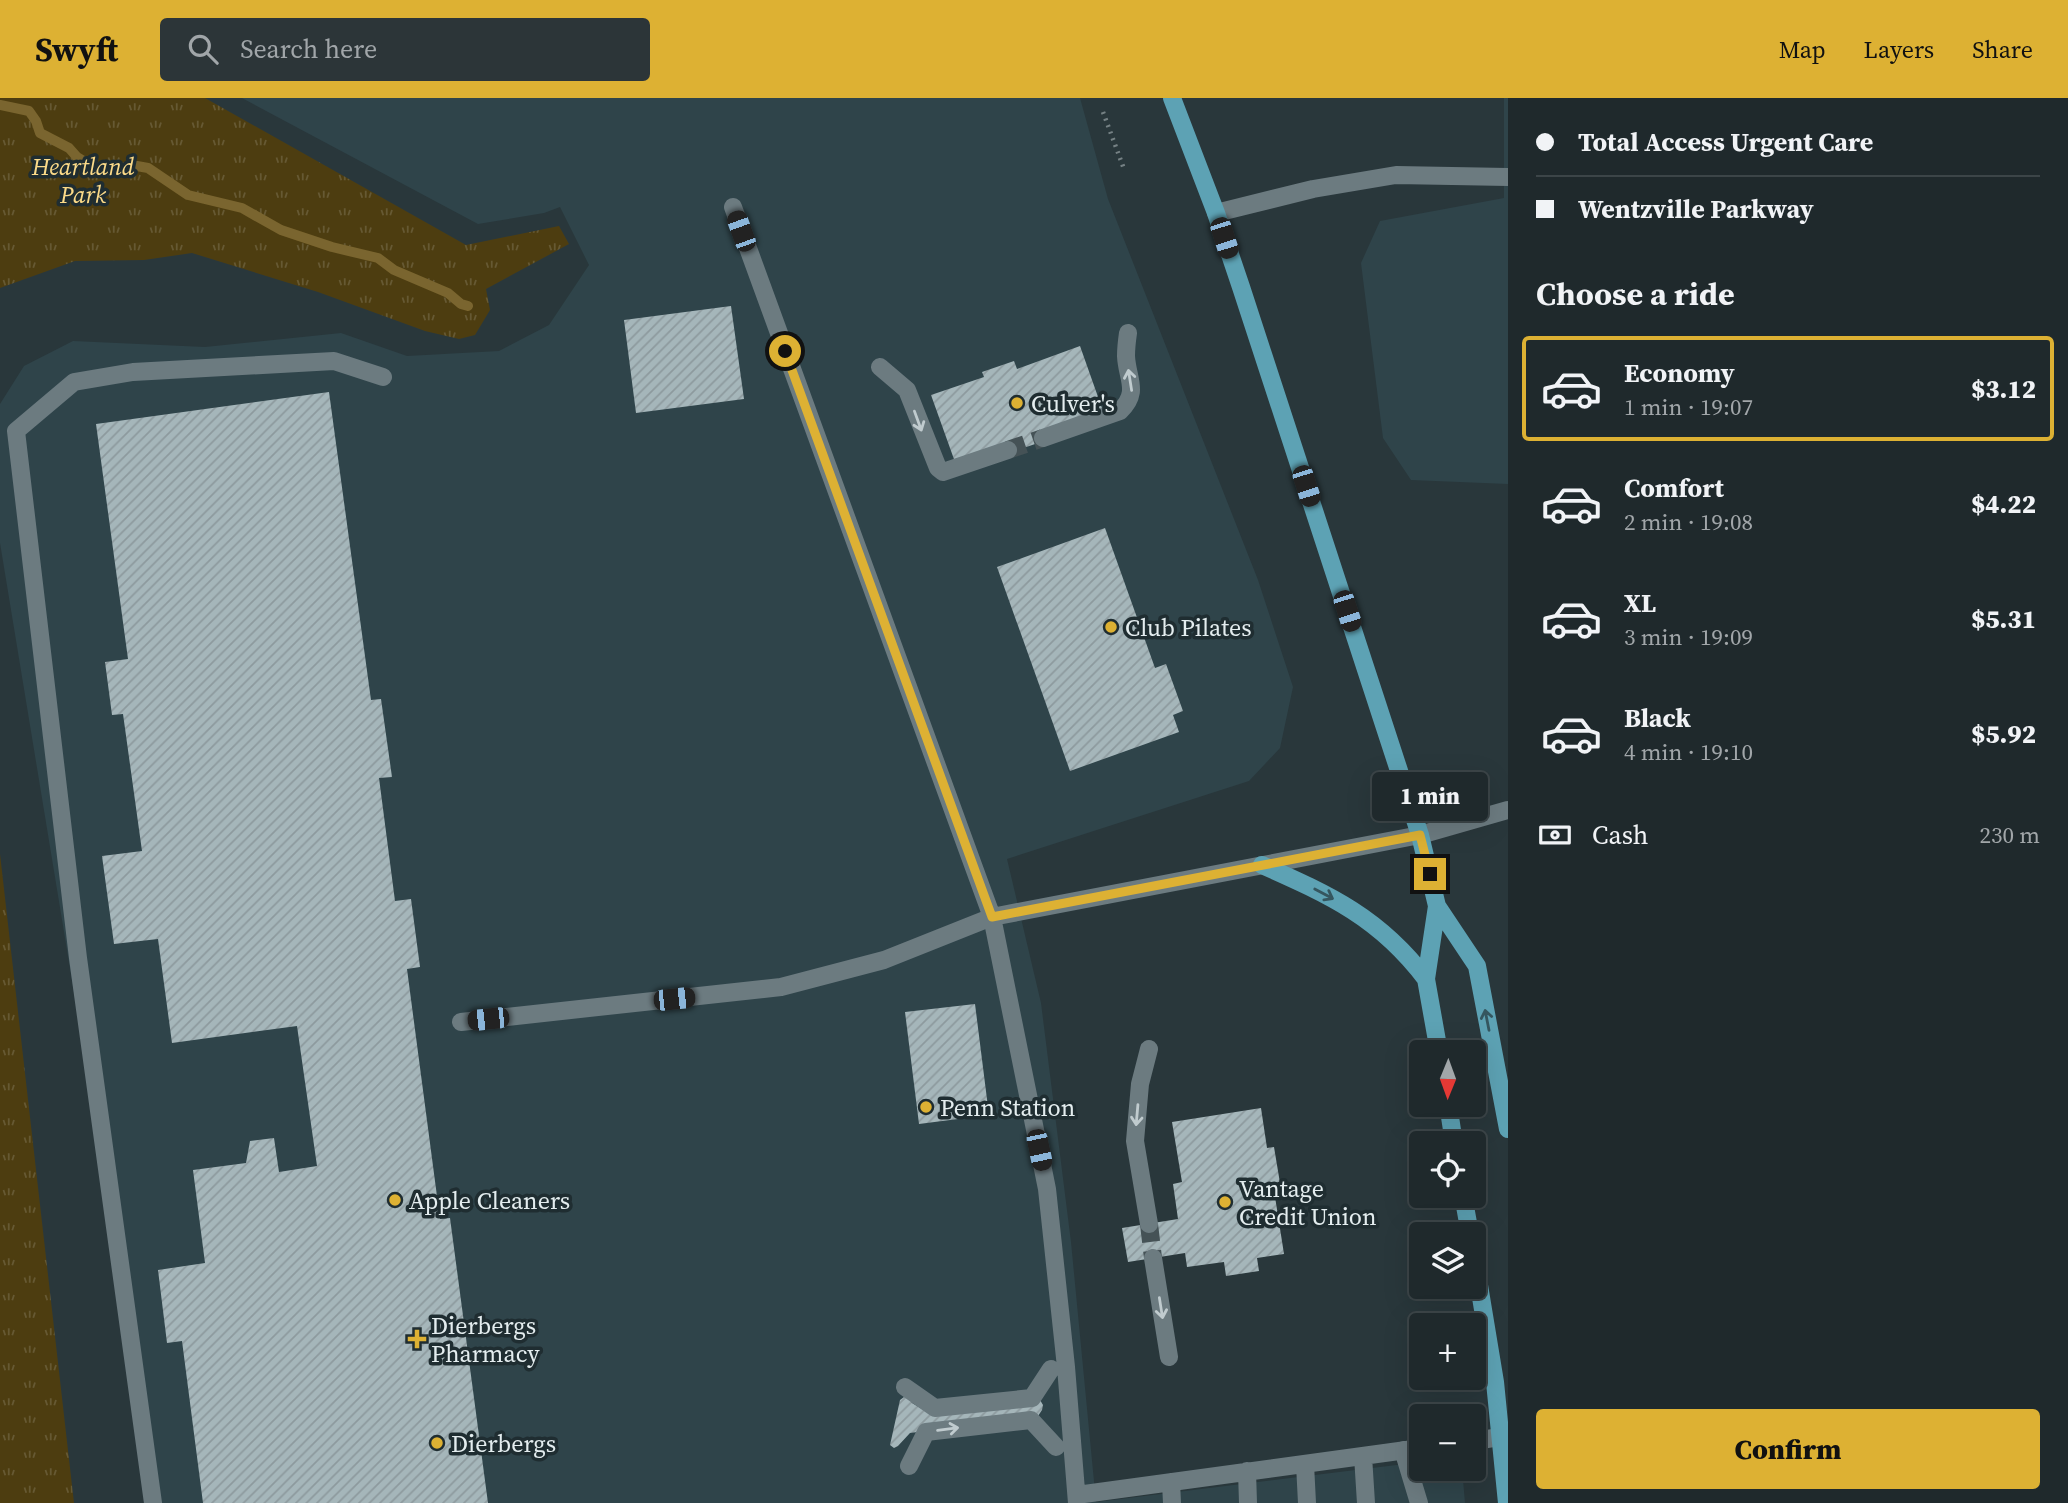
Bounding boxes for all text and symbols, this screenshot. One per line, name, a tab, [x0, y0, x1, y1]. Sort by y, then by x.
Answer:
search box	[160, 18, 650, 81]
text: Swyft	[35, 27, 118, 72]
icon: search	[184, 30, 222, 68]
text: Search here	[240, 31, 377, 67]
text: Map	[1779, 33, 1826, 66]
text: Layers	[1864, 33, 1934, 66]
text: Share	[1972, 33, 2033, 66]
text: Total Access Urgent Care	[1578, 124, 1873, 160]
park label: Heartland Park	[31, 150, 135, 211]
text: Wentzville Parkway	[1578, 191, 1814, 227]
car	[724, 208, 759, 254]
car	[1208, 215, 1241, 261]
text: Choose a ride	[1536, 272, 1735, 316]
route start	[769, 335, 801, 367]
text: Economy	[1624, 355, 1735, 391]
icon: car	[1540, 357, 1603, 420]
one-way arrow	[1123, 369, 1136, 392]
text: $3.12	[1971, 371, 2036, 407]
place label: Culver's	[1031, 387, 1115, 420]
text: 1 min · 19:07	[1624, 391, 1753, 423]
marker: Culver's	[1009, 395, 1025, 411]
one-way arrow	[913, 409, 926, 431]
car	[1290, 463, 1323, 509]
text: Comfort	[1624, 470, 1724, 506]
icon: car	[1540, 472, 1603, 535]
text: $4.22	[1971, 486, 2036, 522]
text: 2 min · 19:08	[1624, 506, 1753, 538]
text: XL	[1624, 585, 1656, 621]
icon: car	[1540, 587, 1603, 650]
car	[1331, 588, 1364, 634]
text: $5.31	[1971, 601, 2036, 637]
place label: Club Pilates	[1125, 611, 1252, 644]
marker: Club Pilates	[1103, 619, 1119, 635]
text: 3 min · 19:09	[1624, 621, 1753, 653]
text: Black	[1624, 700, 1691, 736]
icon: car	[1540, 702, 1603, 765]
text: $5.92	[1971, 716, 2036, 752]
text: 4 min · 19:10	[1624, 736, 1753, 768]
callout: 1 min	[1372, 772, 1488, 822]
text: 1 min	[1400, 780, 1460, 812]
icon: cash	[1536, 816, 1574, 854]
text: Cash	[1592, 817, 1648, 853]
text: 230 m	[1979, 819, 2040, 851]
route end	[1414, 858, 1446, 890]
one-way arrow	[1313, 887, 1334, 901]
car	[653, 986, 696, 1012]
car	[467, 1006, 510, 1032]
one-way arrow	[1480, 1009, 1494, 1032]
north arrow	[1409, 1040, 1486, 1116]
map controls	[1409, 1040, 1486, 1481]
place label: Penn Station	[940, 1091, 1075, 1124]
marker: Penn Station	[918, 1099, 934, 1115]
one-way arrow	[1130, 1104, 1143, 1126]
car	[1025, 1127, 1054, 1173]
button: locate	[1409, 1131, 1486, 1208]
place label: Vantage Credit Union	[1239, 1172, 1377, 1233]
place label: Apple Cleaners	[409, 1184, 570, 1217]
marker: Apple Cleaners	[387, 1192, 403, 1208]
marker: Vantage Credit Union	[1217, 1194, 1233, 1210]
button: layers	[1409, 1222, 1486, 1299]
one-way arrow	[1155, 1296, 1168, 1319]
place label: Dierbergs Pharmacy	[431, 1309, 540, 1370]
button: +	[1409, 1313, 1486, 1390]
marker: Dierbergs Pharmacy	[409, 1331, 425, 1347]
button: −	[1409, 1404, 1486, 1481]
button: Confirm	[1536, 1409, 2040, 1489]
one-way arrow	[937, 1423, 959, 1436]
place label: Dierbergs	[451, 1427, 556, 1460]
marker: Dierbergs	[429, 1435, 445, 1451]

